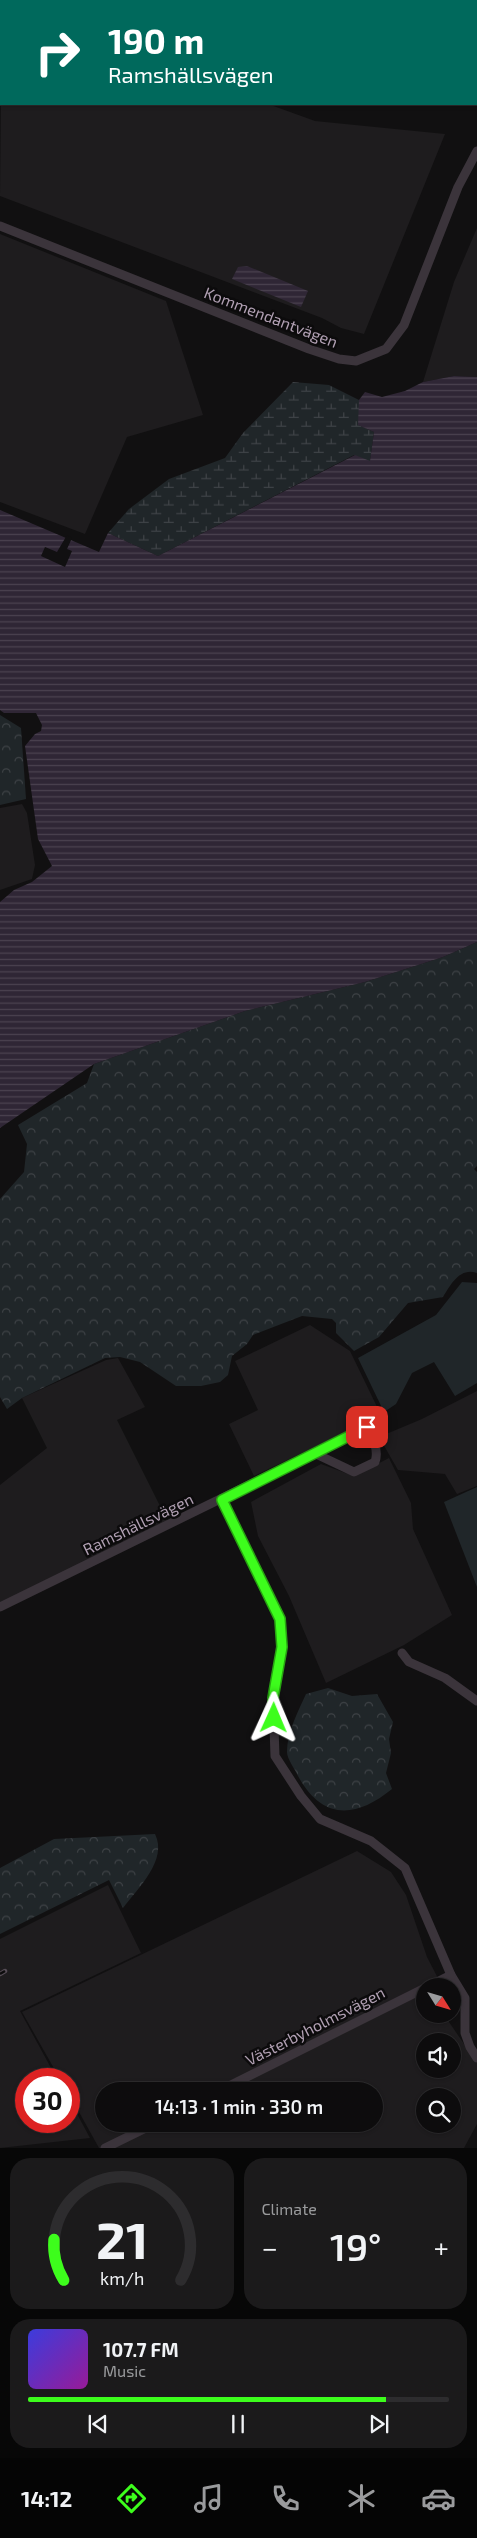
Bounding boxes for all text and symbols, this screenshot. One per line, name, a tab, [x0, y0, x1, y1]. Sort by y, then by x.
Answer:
text: 190 m	[108, 19, 204, 61]
icon: right	[25, 20, 90, 85]
text: Ramshällsvägen	[108, 61, 274, 87]
street label: Kommendantvägen	[202, 282, 341, 351]
pin	[346, 1406, 388, 1448]
icon: arrive	[353, 1413, 381, 1441]
street label: Ramshällsvägen	[79, 1489, 196, 1558]
position arrow	[247, 1691, 299, 1743]
north arrow	[416, 1978, 461, 2022]
map controls	[416, 1978, 461, 2133]
street label: Västerbyholmsvägen	[242, 1982, 388, 2069]
button: sound	[416, 2033, 461, 2078]
speed limit sign: 30	[15, 2068, 80, 2133]
button: search	[416, 2088, 461, 2133]
text: 14:13 · 1 min · 330 m	[155, 2095, 323, 2118]
text: Climate	[262, 2199, 317, 2218]
text: 21	[95, 2207, 148, 2269]
text: 19°	[330, 2223, 381, 2269]
text: −	[262, 2230, 278, 2264]
text: +	[434, 2230, 449, 2264]
text: km/h	[100, 2267, 144, 2289]
text: 107.7 FM	[103, 2338, 179, 2361]
text: Music	[103, 2361, 146, 2380]
icon: previous	[84, 2410, 112, 2438]
icon: pause	[224, 2410, 252, 2438]
icon: next	[365, 2410, 393, 2438]
icon: directions	[114, 2481, 149, 2516]
icon: music	[191, 2481, 226, 2516]
icon: phone	[268, 2481, 303, 2516]
icon: climate	[344, 2481, 379, 2516]
icon: car	[421, 2481, 456, 2516]
text: 14:12	[21, 2485, 72, 2511]

